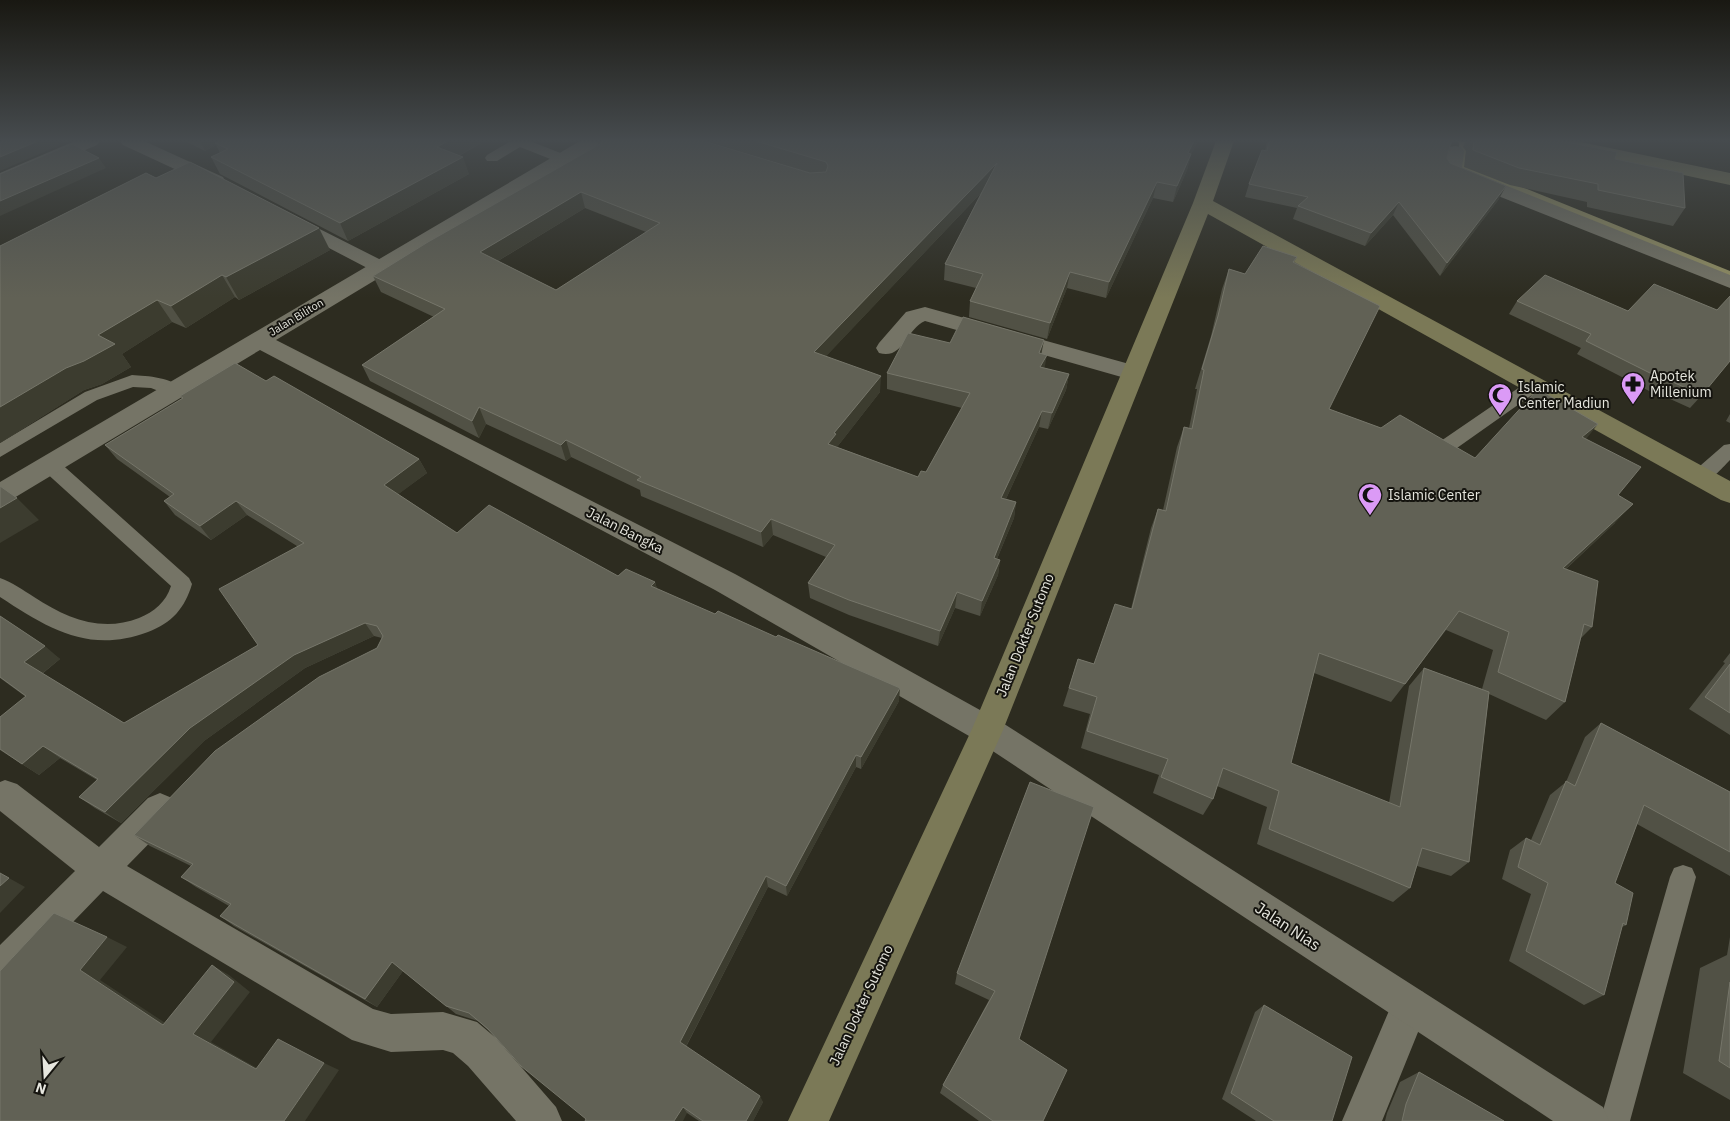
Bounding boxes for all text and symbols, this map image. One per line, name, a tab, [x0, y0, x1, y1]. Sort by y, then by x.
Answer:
street label: Jalan Biliton	[266, 295, 326, 339]
place label: Apotek Millenium	[1650, 367, 1712, 401]
pharmacy icon: Apotek Millenium	[1620, 371, 1646, 405]
place label: Islamic Center Madiun	[1518, 378, 1610, 412]
mosque icon: Islamic Center Madiun	[1487, 382, 1513, 416]
mosque icon: Islamic Center	[1357, 482, 1383, 516]
place label: Islamic Center	[1388, 486, 1480, 504]
street label: Jalan Bangka	[584, 503, 667, 557]
street label: Jalan Dokter Sutomo	[992, 571, 1058, 699]
street label: Jalan Nias	[1251, 897, 1325, 955]
street label: Jalan Dokter Sutomo	[825, 941, 897, 1068]
north arrow	[20, 1051, 70, 1101]
text: N	[33, 1078, 49, 1098]

